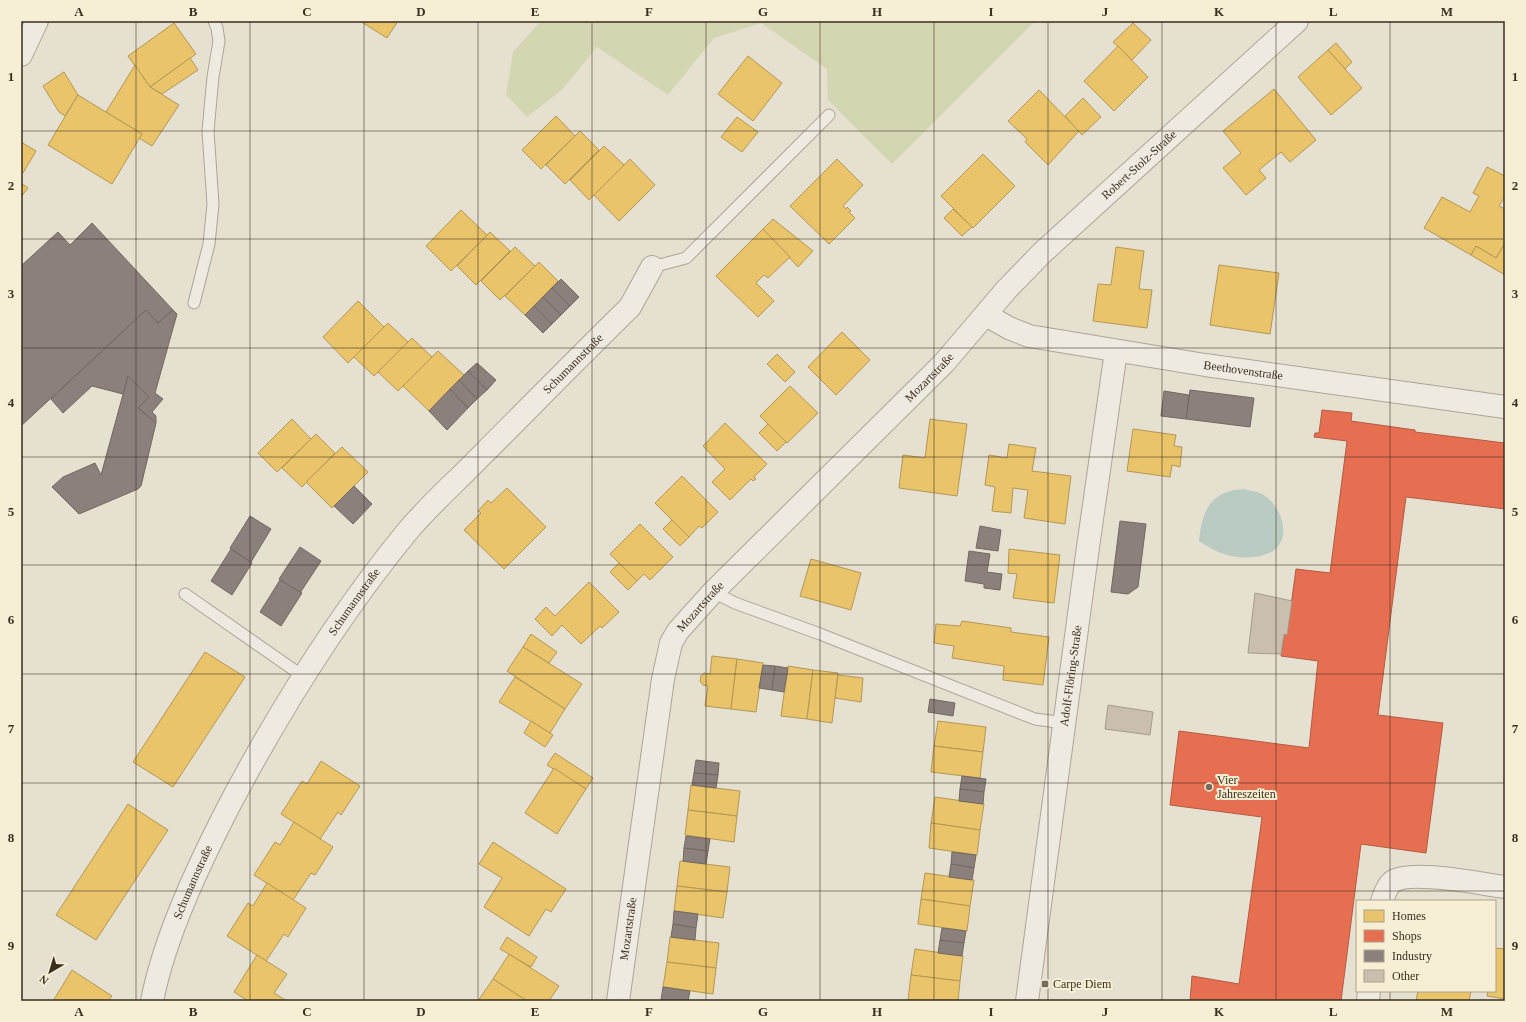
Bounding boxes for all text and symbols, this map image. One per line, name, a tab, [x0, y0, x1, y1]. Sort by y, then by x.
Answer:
text: A	[74, 4, 84, 19]
text: B	[189, 4, 198, 19]
text: C	[302, 4, 312, 19]
text: D	[416, 4, 426, 19]
text: E	[531, 4, 539, 19]
text: F	[645, 4, 653, 19]
text: G	[758, 4, 768, 19]
text: H	[872, 4, 882, 19]
text: I	[988, 4, 994, 19]
text: J	[1102, 4, 1109, 19]
text: K	[1214, 4, 1225, 19]
text: L	[1329, 4, 1338, 19]
text: M	[1441, 4, 1453, 19]
text: 1	[8, 69, 14, 84]
text: 1	[1512, 69, 1518, 84]
street label: Robert-Stolz-Straße	[1099, 127, 1179, 202]
text: 2	[8, 178, 14, 193]
text: 2	[1512, 178, 1518, 193]
text: 3	[8, 286, 15, 301]
text: 3	[1512, 286, 1519, 301]
street label: Schumannstraße	[540, 331, 606, 397]
street label: Mozartstraße	[902, 350, 957, 405]
street label: Beethovenstraße	[1203, 358, 1284, 383]
text: 4	[8, 395, 15, 410]
text: 4	[1512, 395, 1519, 410]
text: 5	[8, 504, 15, 519]
text: 5	[1512, 504, 1519, 519]
street label: Schumannstraße	[325, 565, 383, 638]
street label: Mozartstraße	[674, 578, 727, 635]
text: 6	[8, 612, 15, 627]
text: 6	[1512, 612, 1519, 627]
street label: Adolf-Flöring-Straße	[1057, 624, 1084, 727]
text: 7	[8, 721, 15, 736]
text: 7	[1512, 721, 1519, 736]
place label: Vier Jahreszeiten	[1217, 773, 1276, 801]
marker: Vier Jahreszeiten	[1204, 782, 1214, 792]
text: 8	[8, 830, 15, 845]
text: 8	[1512, 830, 1519, 845]
street label: Schumannstraße	[170, 843, 215, 921]
street label: Mozartstraße	[617, 896, 639, 961]
legend	[1356, 900, 1496, 992]
text: Homes	[1392, 909, 1426, 923]
text: Shops	[1392, 929, 1422, 943]
text: 9	[8, 938, 15, 953]
text: 9	[1512, 938, 1519, 953]
text: Industry	[1392, 949, 1432, 963]
north arrow	[30, 952, 70, 992]
text: Other	[1392, 969, 1419, 983]
text: N	[37, 973, 51, 987]
place label: Carpe Diem	[1053, 977, 1112, 991]
marker: Carpe Diem	[1040, 979, 1050, 989]
text: A	[74, 1004, 84, 1019]
text: B	[189, 1004, 198, 1019]
text: C	[302, 1004, 312, 1019]
text: D	[416, 1004, 426, 1019]
text: E	[531, 1004, 539, 1019]
text: F	[645, 1004, 653, 1019]
text: G	[758, 1004, 768, 1019]
text: H	[872, 1004, 882, 1019]
text: I	[988, 1004, 994, 1019]
text: J	[1102, 1004, 1109, 1019]
text: K	[1214, 1004, 1225, 1019]
text: L	[1329, 1004, 1338, 1019]
text: M	[1441, 1004, 1453, 1019]

